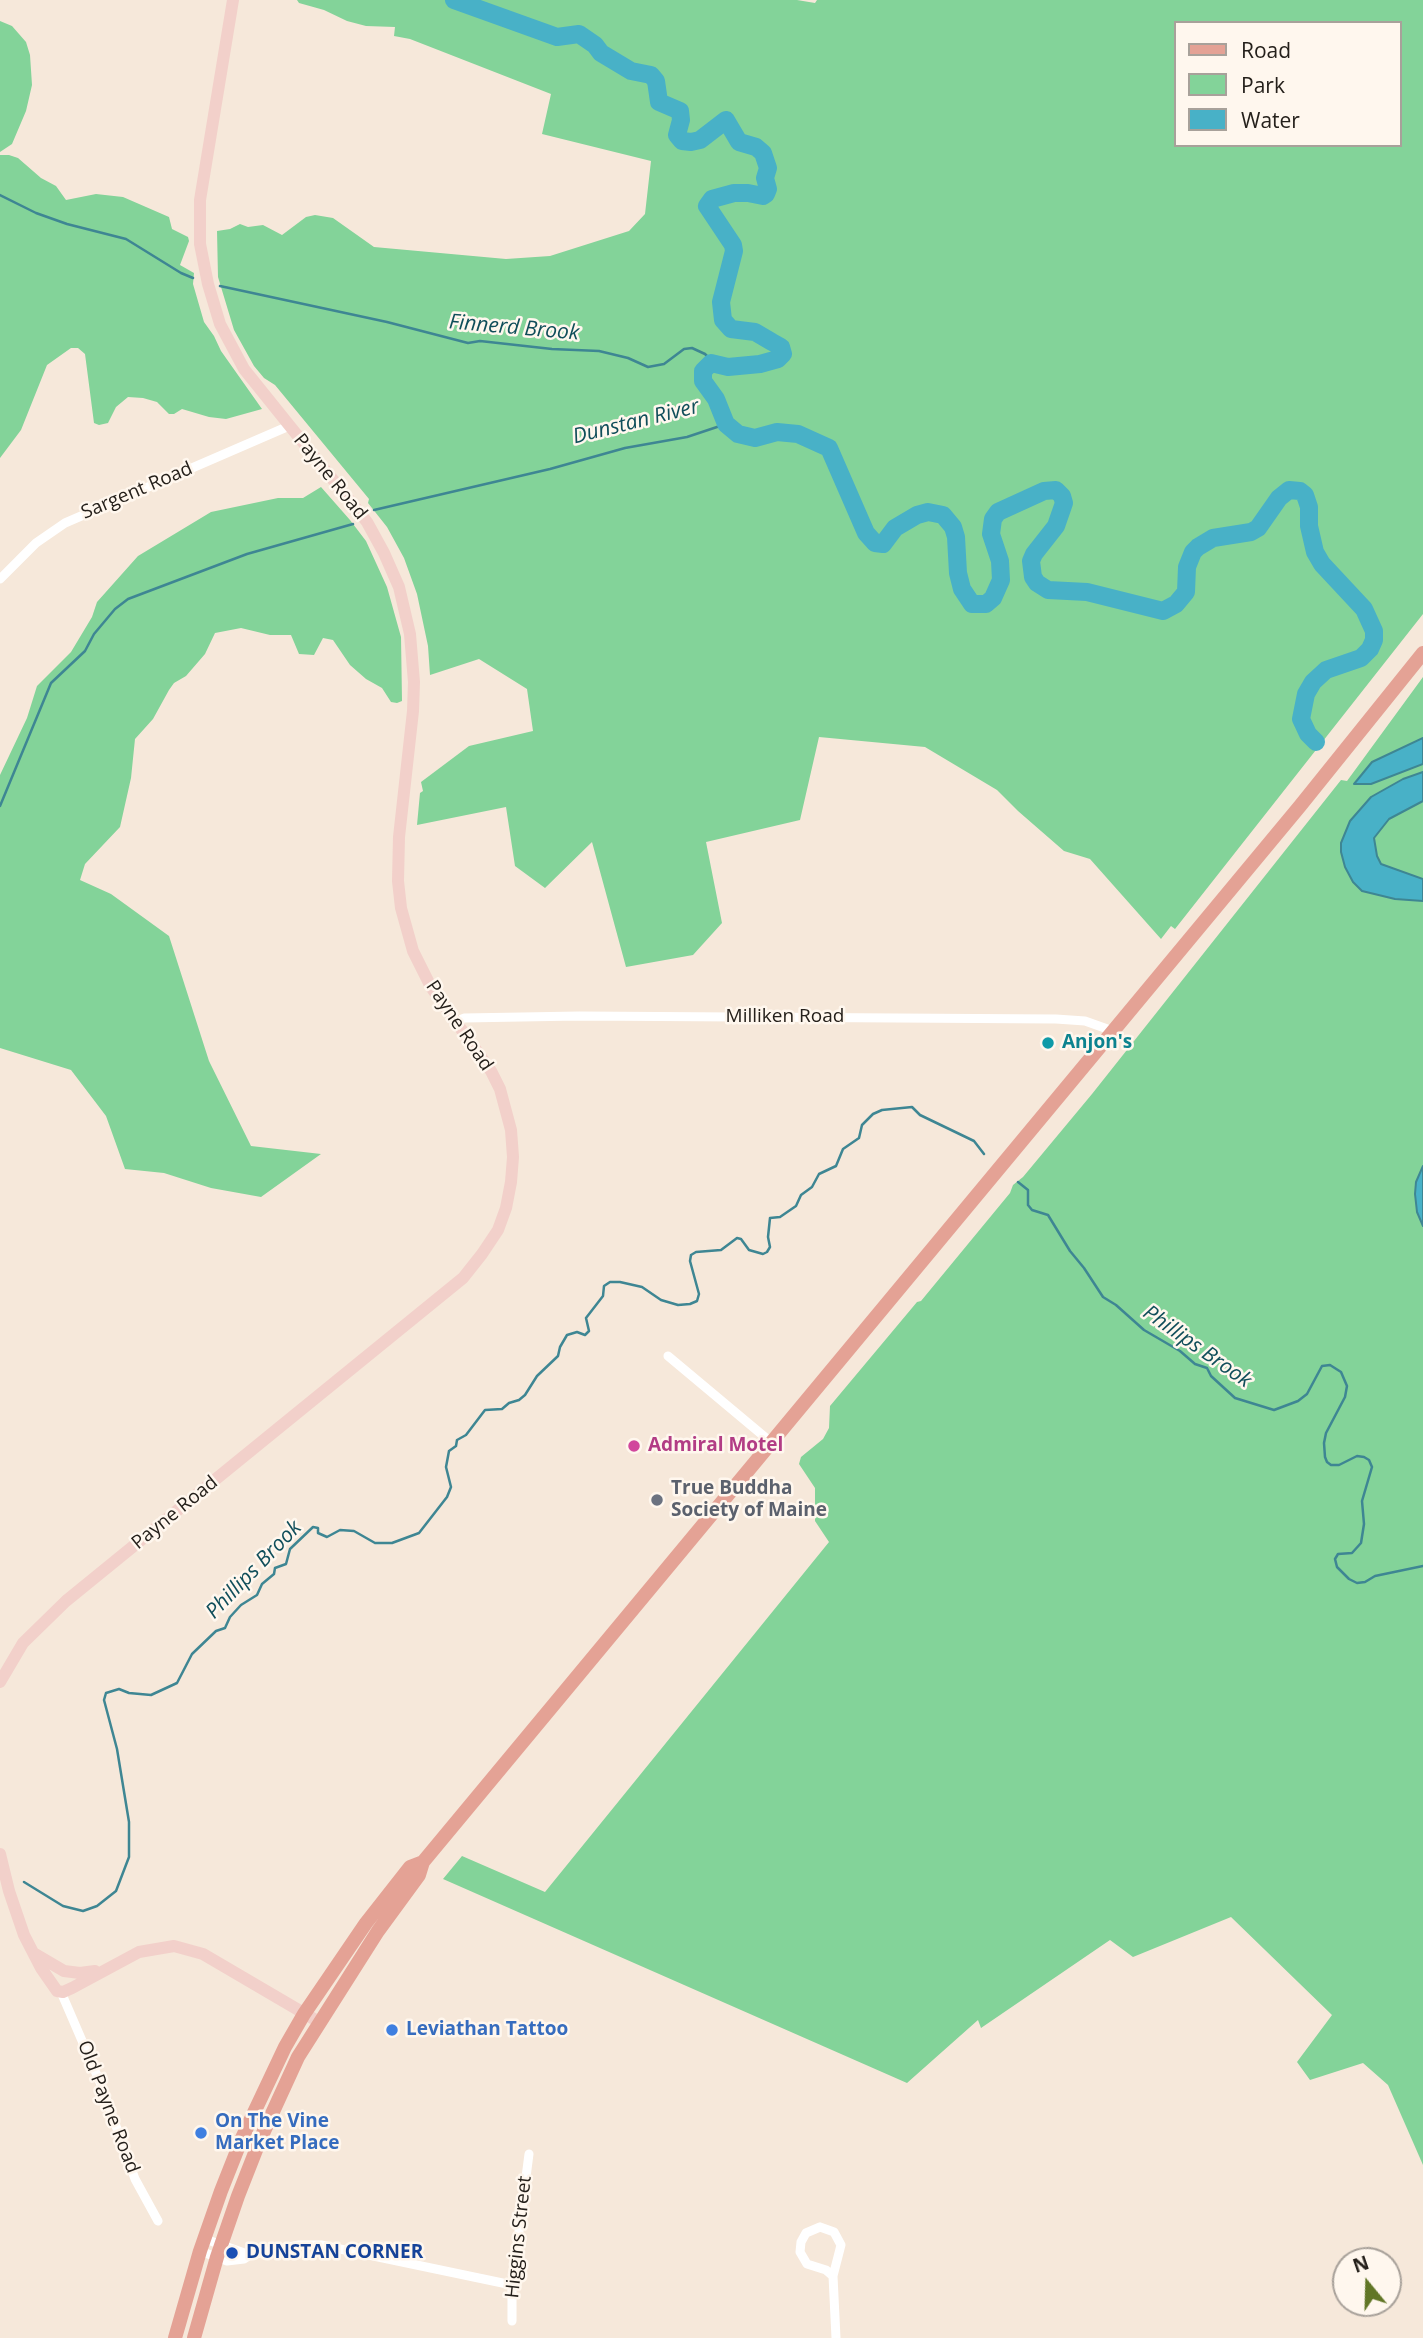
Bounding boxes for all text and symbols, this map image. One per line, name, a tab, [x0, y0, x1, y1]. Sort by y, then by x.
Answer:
legend	[1174, 21, 1402, 147]
text: Road	[1241, 36, 1291, 64]
text: Park	[1241, 71, 1285, 99]
text: Water	[1241, 106, 1300, 134]
water label: Finnerd Brook	[448, 310, 580, 346]
water label: Dunstan River	[570, 394, 702, 450]
street label: Payne Road	[288, 429, 372, 525]
street label: Sargent Road	[78, 457, 196, 525]
street label: Payne Road	[420, 976, 498, 1076]
street label: Milliken Road	[726, 1006, 844, 1028]
place label: Anjon's	[1062, 1032, 1132, 1054]
marker: Anjon's	[1040, 1035, 1056, 1051]
water label: Phillips Brook	[1138, 1300, 1256, 1394]
place label: Admiral Motel	[648, 1435, 783, 1457]
marker: Admiral Motel	[626, 1438, 642, 1454]
street label: Payne Road	[127, 1471, 223, 1555]
place label: True Buddha Society of Maine	[671, 1478, 827, 1522]
marker: True Buddha Society of Maine	[649, 1492, 665, 1508]
water label: Phillips Brook	[201, 1516, 307, 1624]
place label: Leviathan Tattoo	[406, 2019, 568, 2041]
marker: Leviathan Tattoo	[384, 2022, 400, 2038]
street label: Old Payne Road	[72, 2037, 144, 2177]
place label: On The Vine Market Place	[215, 2111, 339, 2155]
marker: On The Vine Market Place	[193, 2125, 209, 2141]
street label: Higgins Street	[501, 2175, 537, 2299]
place label: DUNSTAN CORNER	[246, 2242, 423, 2264]
marker: DUNSTAN CORNER	[224, 2245, 240, 2261]
north arrow	[1332, 2247, 1402, 2317]
text: N	[1349, 2249, 1372, 2279]

